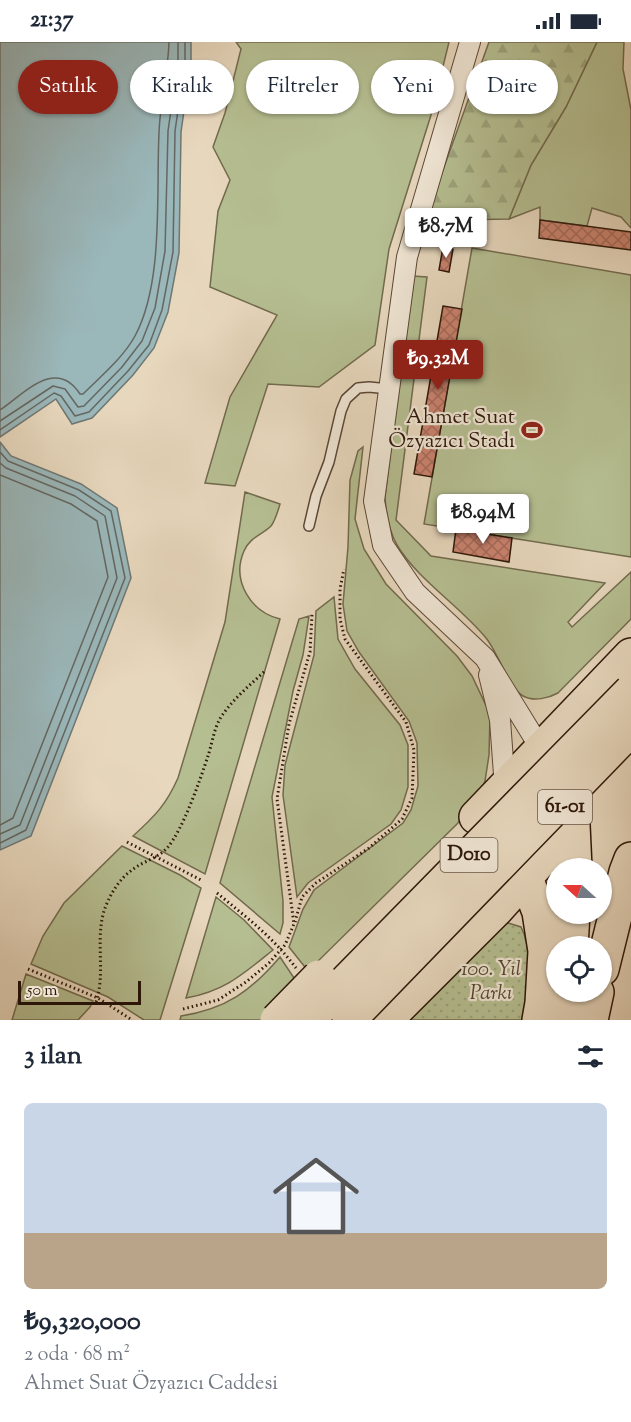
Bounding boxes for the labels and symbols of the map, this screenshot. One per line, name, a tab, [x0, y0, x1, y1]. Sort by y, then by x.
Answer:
pin: ₺8.7M	[404, 208, 488, 259]
pin: ₺9.32M	[389, 340, 487, 391]
place label: Ahmet Suat Özyazıcı Stadı	[388, 403, 515, 457]
sports icon: Ahmet Suat Özyazıcı Stadı	[520, 418, 544, 442]
pin: ₺8.94M	[434, 494, 532, 545]
road number: 61-01	[538, 790, 592, 824]
road number: D010	[440, 838, 498, 872]
north arrow	[546, 858, 612, 924]
park label: 100. Yıl Parkı	[461, 955, 521, 1009]
scale bar	[18, 978, 141, 1006]

